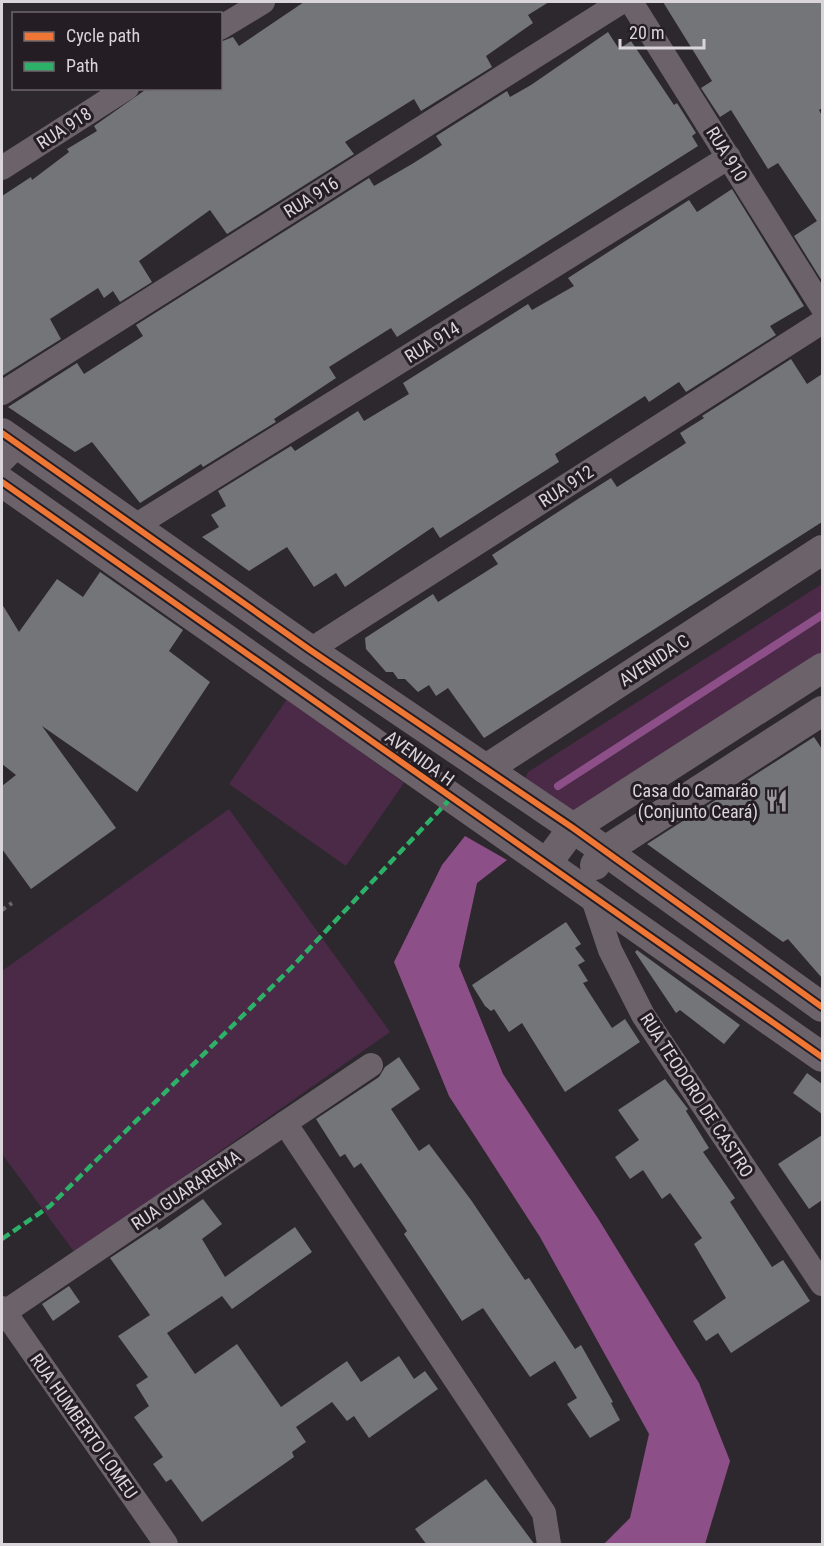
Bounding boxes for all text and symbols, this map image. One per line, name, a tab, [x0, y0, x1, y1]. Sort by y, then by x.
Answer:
legend	[12, 12, 222, 90]
scale bar	[620, 12, 704, 50]
text: 20 m	[629, 22, 664, 43]
text: Cycle path	[66, 25, 140, 46]
text: Path	[66, 55, 99, 76]
street label: RUA 918	[33, 103, 95, 153]
street label: RUA 910	[702, 123, 752, 185]
street label: RUA 916	[280, 172, 342, 222]
street label: RUA 914	[401, 317, 463, 367]
street label: RUA 912	[535, 461, 597, 511]
street label: AVENIDA C	[615, 630, 693, 690]
street label: AVENIDA H	[381, 726, 459, 790]
place label: Casa do Camarão (Conjunto Ceará)	[632, 780, 758, 823]
restaurant icon: Casa do Camarão (Conjunto Ceará)	[763, 787, 789, 813]
street label: RUA TEODORO DE CASTRO	[636, 1009, 758, 1181]
street label: RUA GUARAREMA	[127, 1145, 245, 1234]
street label: RUA HUMBERTO LOMEU	[26, 1350, 142, 1502]

